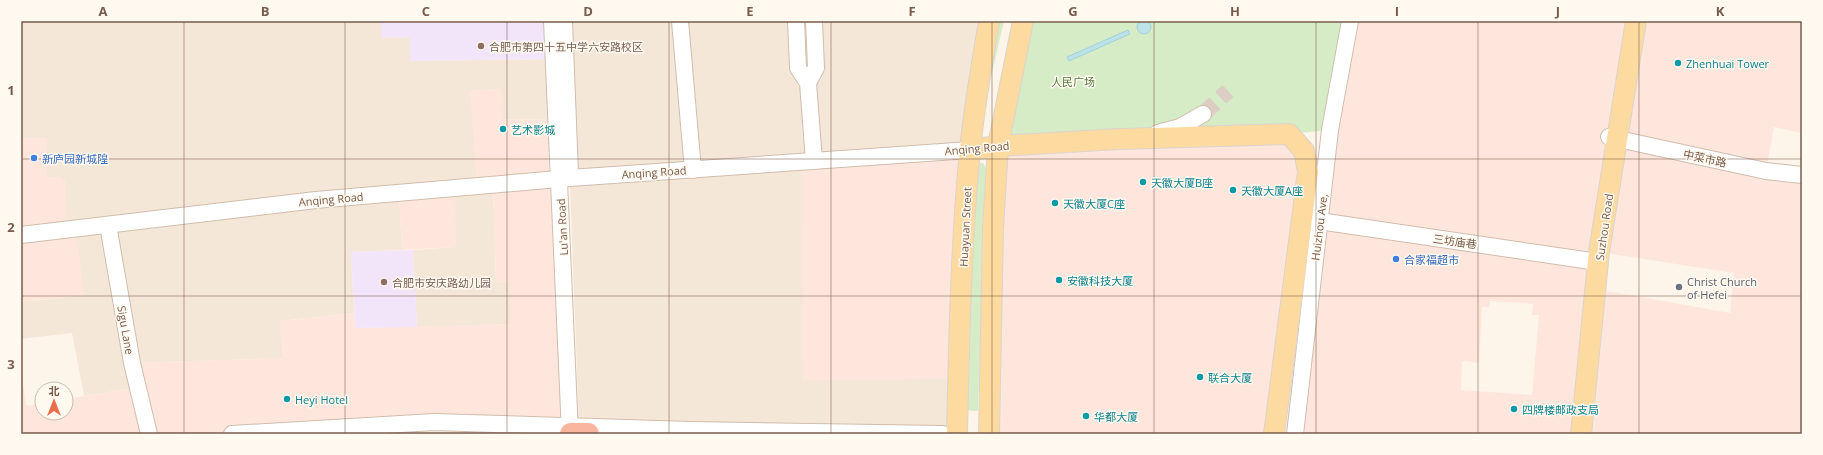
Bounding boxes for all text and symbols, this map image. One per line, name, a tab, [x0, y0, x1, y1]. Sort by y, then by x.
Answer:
text: A	[99, 2, 108, 20]
text: B	[261, 2, 270, 20]
text: C	[422, 2, 430, 20]
text: D	[583, 2, 593, 20]
text: E	[746, 2, 754, 20]
text: F	[908, 2, 916, 20]
text: G	[1068, 2, 1078, 20]
text: H	[1230, 2, 1240, 20]
text: I	[1395, 2, 1399, 20]
text: J	[1555, 2, 1560, 20]
text: K	[1716, 2, 1725, 20]
place label: 合肥市第四十五中学六安路校区	[489, 39, 643, 54]
marker: 合肥市第四十五中学六安路校区	[476, 41, 486, 51]
place label: Zhenhuai Tower	[1686, 56, 1770, 71]
marker: Zhenhuai Tower	[1673, 58, 1683, 68]
park label: 人民广场	[1051, 74, 1095, 89]
text: 1	[7, 81, 15, 99]
place label: 艺术影城	[511, 122, 555, 137]
marker: 艺术影城	[498, 124, 508, 134]
street label: Anqing Road	[944, 138, 1010, 158]
street label: 中菜市路	[1682, 146, 1728, 170]
place label: 新庐园新城隍	[42, 151, 108, 166]
marker: 新庐园新城隍	[29, 153, 39, 163]
street label: Anqing Road	[621, 162, 687, 182]
place label: 天徽大厦B座	[1151, 175, 1213, 190]
marker: 天徽大厦B座	[1138, 177, 1148, 187]
place label: 天徽大厦A座	[1241, 183, 1303, 198]
marker: 天徽大厦A座	[1228, 185, 1238, 195]
street label: Huayuan Street	[955, 187, 975, 267]
street label: Anqing Road	[298, 189, 364, 209]
street label: Huizhou Ave,	[1307, 193, 1331, 261]
street label: Suzhou Road	[1592, 193, 1616, 261]
place label: 天徽大厦C座	[1063, 196, 1125, 211]
street label: Lu'an Road	[553, 198, 571, 256]
marker: 天徽大厦C座	[1050, 198, 1060, 208]
text: 2	[7, 218, 15, 236]
street label: 三坊庙巷	[1432, 231, 1478, 251]
place label: 合家福超市	[1404, 252, 1459, 267]
marker: 合家福超市	[1391, 254, 1401, 264]
place label: 安徽科技大厦	[1067, 273, 1133, 288]
place label: Christ Church of Hefei	[1687, 274, 1757, 302]
place label: 合肥市安庆路幼儿园	[392, 275, 491, 290]
marker: 安徽科技大厦	[1054, 275, 1064, 285]
marker: 合肥市安庆路幼儿园	[379, 277, 389, 287]
marker: Christ Church of Hefei	[1674, 282, 1684, 292]
street label: Sigu Lane	[114, 304, 138, 356]
text: 3	[7, 355, 15, 373]
place label: 联合大厦	[1208, 370, 1252, 385]
marker: 联合大厦	[1195, 372, 1205, 382]
north arrow	[34, 381, 74, 421]
text: 北	[49, 383, 60, 398]
place label: Heyi Hotel	[295, 392, 348, 407]
marker: Heyi Hotel	[282, 394, 292, 404]
place label: 四牌楼邮政支局	[1522, 402, 1599, 417]
marker: 四牌楼邮政支局	[1509, 404, 1519, 414]
place label: 华都大厦	[1094, 409, 1138, 424]
marker: 华都大厦	[1081, 411, 1091, 421]

